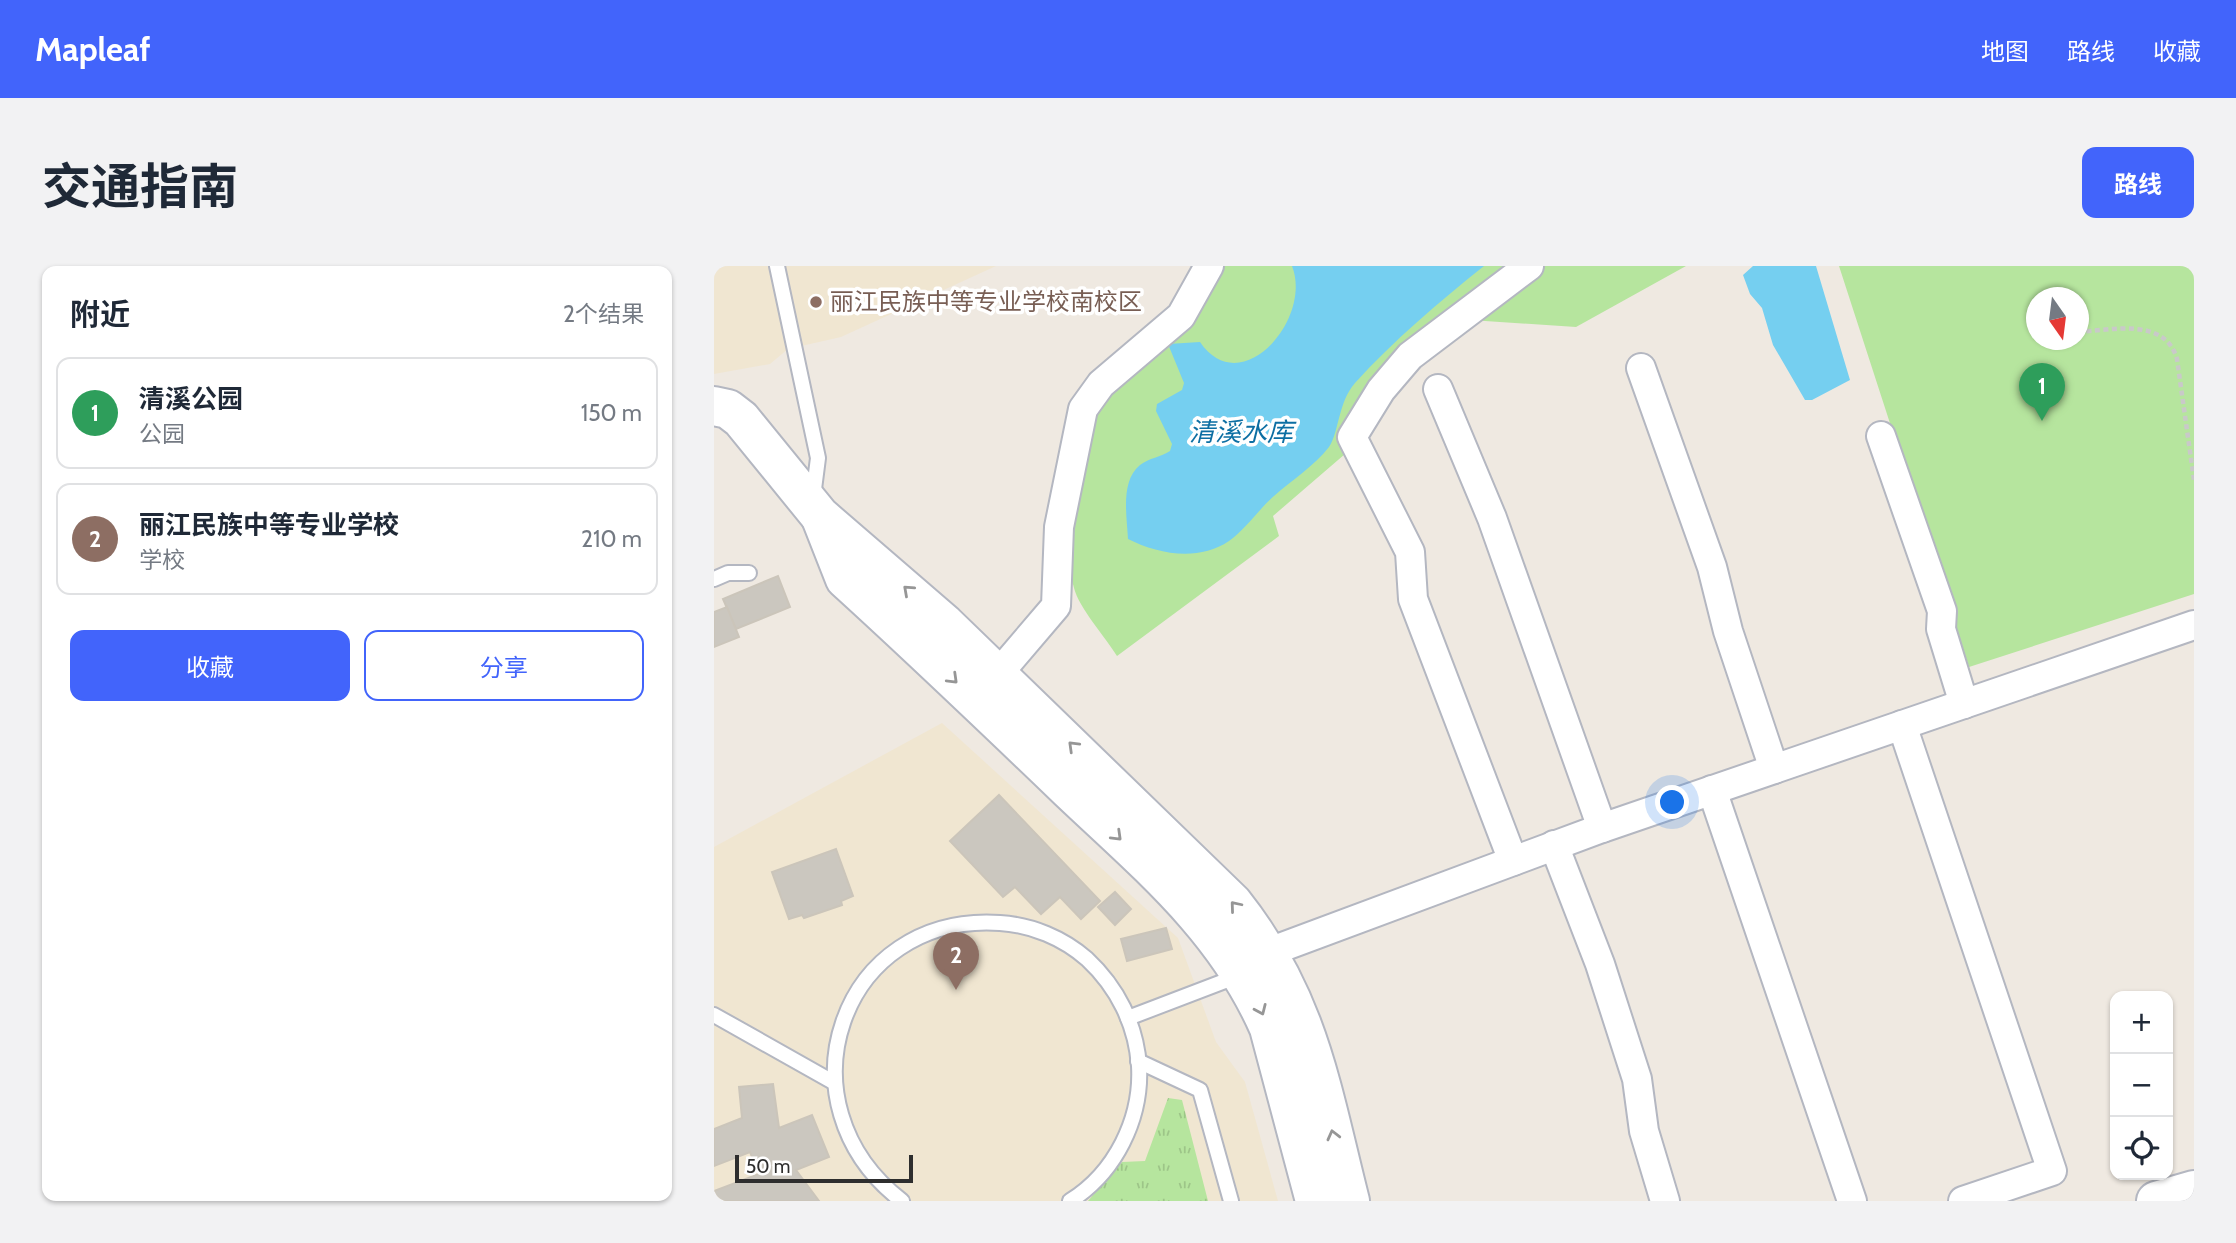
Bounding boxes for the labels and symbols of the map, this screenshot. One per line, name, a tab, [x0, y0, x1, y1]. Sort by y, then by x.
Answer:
place label: 丽江民族中等专业学校南校区	[830, 287, 1142, 316]
north arrow	[2026, 287, 2089, 350]
marker: 丽江民族中等专业学校南校区	[808, 294, 824, 310]
pin: 1	[2019, 363, 2065, 421]
water label: 清溪水库	[1189, 416, 1297, 448]
one-way arrow	[903, 586, 916, 598]
one-way arrow	[945, 670, 958, 683]
one-way arrow	[1068, 742, 1081, 755]
your location	[1655, 785, 1689, 819]
one-way arrow	[1109, 828, 1122, 841]
one-way arrow	[1231, 902, 1243, 915]
pin: 2	[933, 932, 979, 990]
one-way arrow	[1253, 1003, 1267, 1015]
one-way arrow	[1327, 1129, 1341, 1141]
scale bar	[735, 1152, 914, 1184]

